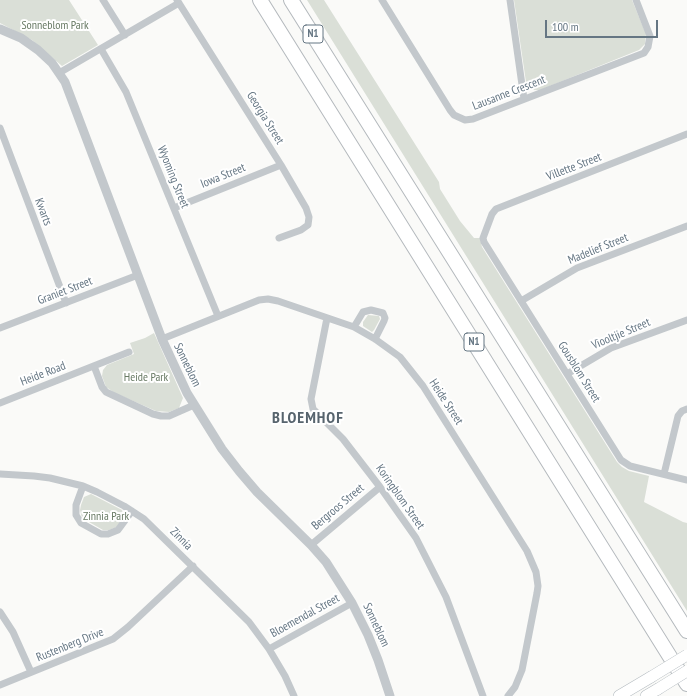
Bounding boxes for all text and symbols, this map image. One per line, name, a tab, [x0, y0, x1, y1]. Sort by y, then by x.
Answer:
scale bar	[547, 12, 660, 38]
park label: Sonneblom Park	[21, 19, 89, 33]
text: 100 m	[552, 19, 579, 34]
road number: N1	[303, 25, 323, 43]
street label: Lausanne Crescent	[471, 72, 547, 114]
street label: Georgia Street	[243, 89, 287, 147]
street label: Wyoming Street	[154, 144, 192, 210]
street label: Villette Street	[545, 150, 603, 184]
street label: Iowa Street	[198, 160, 248, 192]
street label: Kwarts	[31, 196, 55, 228]
street label: Madelief Street	[566, 230, 630, 268]
street label: Graniet Street	[36, 274, 94, 308]
street label: Viooltjie Street	[590, 315, 652, 353]
road number: N1	[464, 333, 484, 351]
street label: Gousblom Street	[555, 339, 603, 405]
street label: Sonneblom	[170, 341, 204, 389]
street label: Heide Road	[18, 359, 68, 389]
park label: Heide Park	[124, 371, 168, 385]
street label: Heide Street	[426, 376, 466, 428]
district label: BLOEMHOF	[272, 408, 344, 428]
street label: Koringblom Street	[372, 462, 428, 532]
street label: Bergroos Street	[309, 481, 367, 533]
park label: Zinnia Park	[83, 510, 129, 524]
street label: Zinnia	[167, 525, 195, 553]
street label: Bloemendal Street	[268, 591, 342, 641]
street label: Sonneblom	[360, 601, 392, 649]
street label: Rustenberg Drive	[34, 625, 106, 665]

